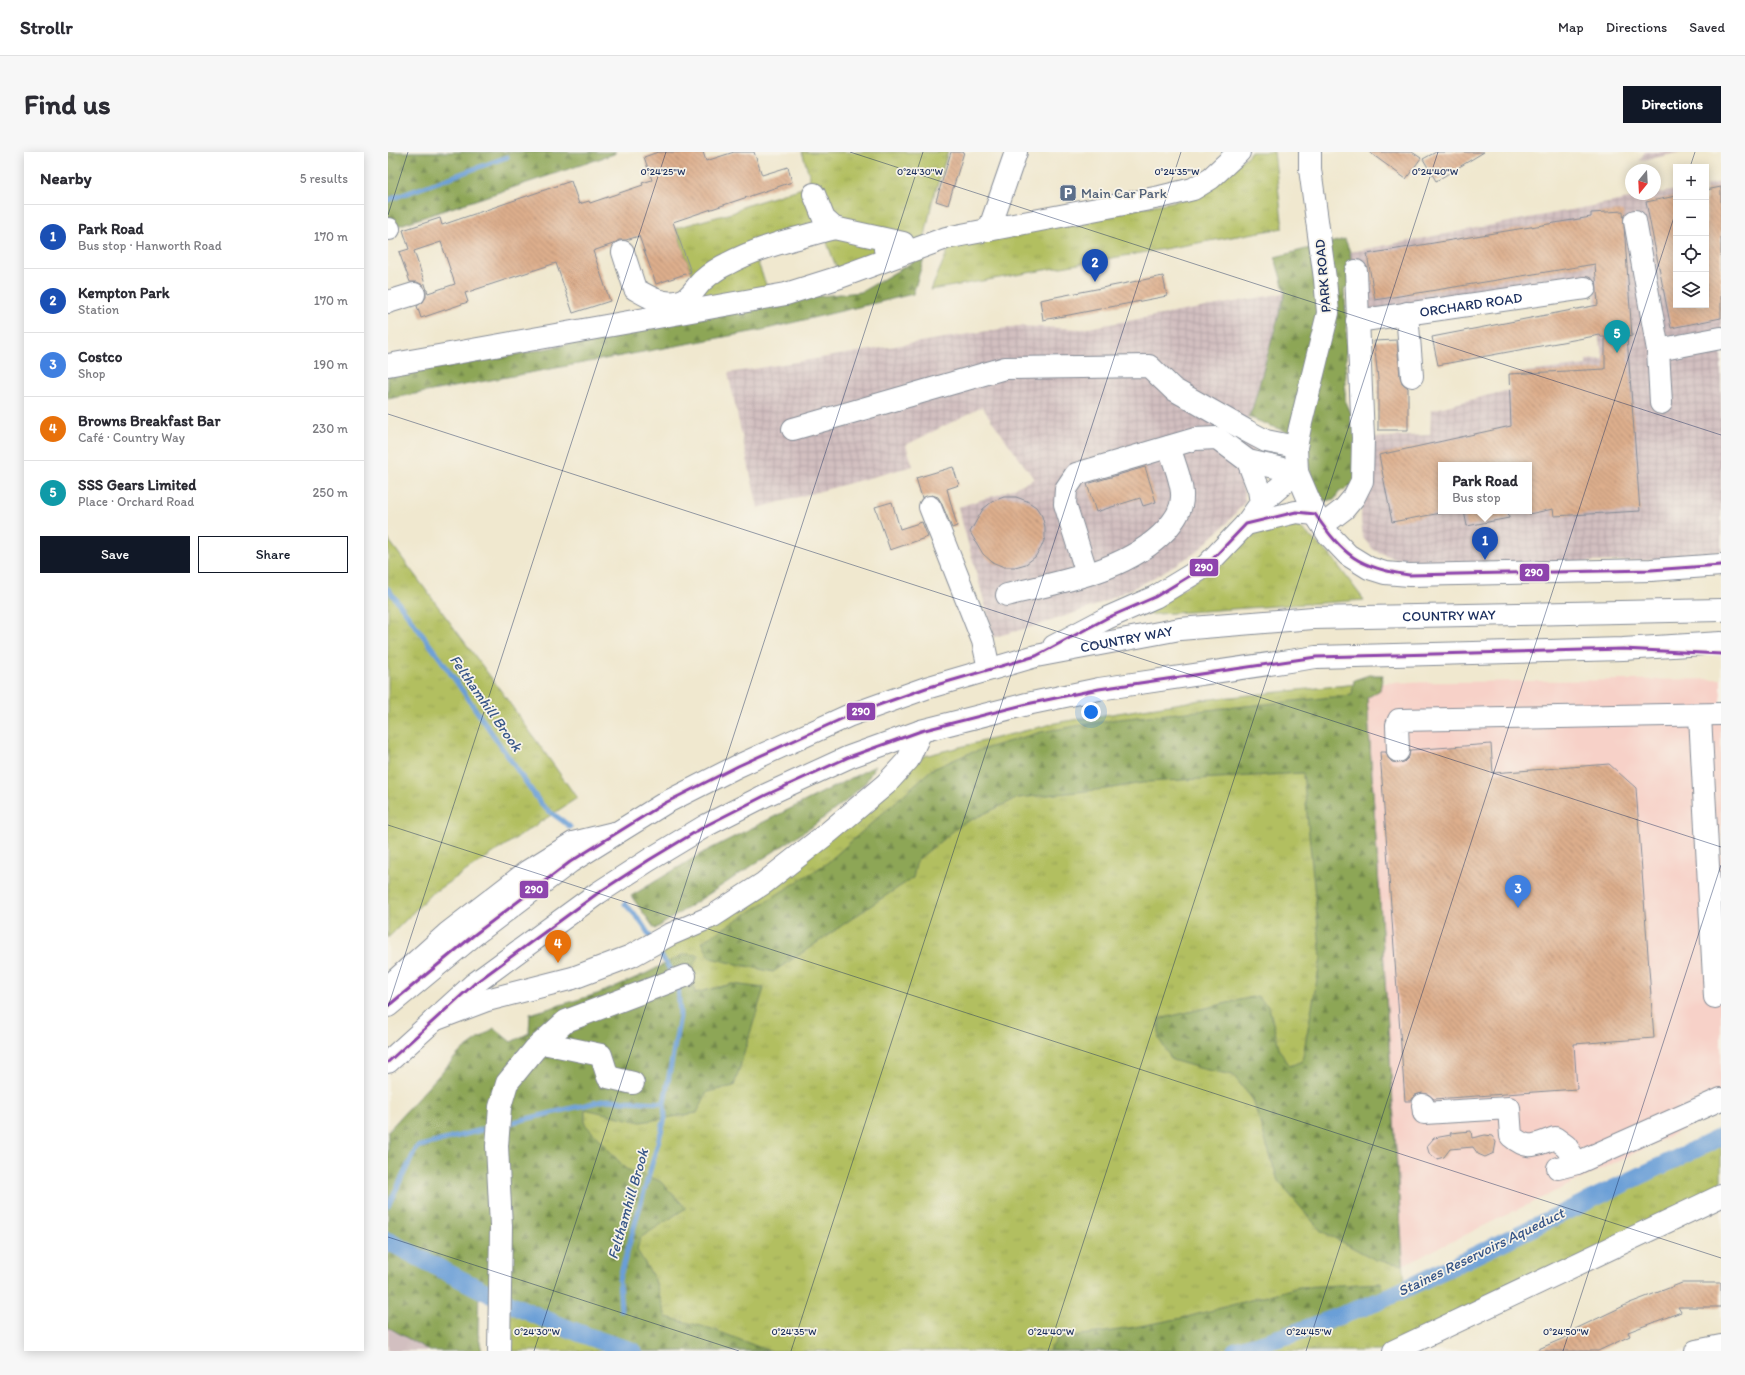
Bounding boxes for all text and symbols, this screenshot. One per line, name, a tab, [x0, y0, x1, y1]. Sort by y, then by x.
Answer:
text: Strollr	[20, 16, 73, 39]
text: Map	[1558, 19, 1584, 36]
text: Directions	[1606, 19, 1667, 36]
text: Saved	[1689, 19, 1725, 36]
button: Directions	[1623, 86, 1721, 123]
text: Find us	[24, 87, 111, 121]
north arrow	[1625, 164, 1661, 200]
map controls	[1673, 164, 1709, 308]
button: +	[1673, 164, 1709, 200]
text: 0°24'25"W	[641, 165, 686, 178]
text: 0°24'30"W	[897, 165, 943, 178]
text: 0°24'35"W	[1154, 165, 1200, 178]
text: 0°24'40"W	[1412, 165, 1459, 178]
text: Nearby	[40, 168, 92, 188]
text: 5 results	[300, 171, 348, 186]
parking icon: Main Car Park	[1058, 183, 1078, 203]
place label: Main Car Park	[1081, 185, 1168, 202]
button: −	[1673, 200, 1709, 236]
text: Park Road	[78, 220, 144, 238]
text: 1	[50, 229, 56, 244]
text: 170 m	[314, 229, 348, 244]
button: locate	[1673, 236, 1709, 272]
text: Bus stop · Hanworth Road	[78, 238, 222, 253]
street label: PARK ROAD	[1311, 238, 1335, 313]
pin: 2	[1082, 249, 1108, 282]
button: layers	[1673, 272, 1709, 308]
text: Kempton Park	[78, 284, 170, 302]
street label: ORCHARD ROAD	[1418, 289, 1523, 320]
text: 2	[50, 293, 56, 308]
text: 170 m	[314, 293, 348, 308]
text: Station	[78, 302, 119, 317]
pin: 5	[1604, 320, 1630, 353]
text: Costco	[78, 348, 122, 366]
text: 3	[49, 357, 57, 372]
text: 190 m	[313, 357, 348, 372]
text: Shop	[78, 366, 105, 381]
text: Browns Breakfast Bar	[78, 412, 220, 430]
text: 4	[49, 421, 57, 436]
text: 230 m	[312, 421, 348, 436]
text: Café · Country Way	[78, 430, 185, 445]
popup	[1438, 462, 1532, 514]
text: Park Road	[1452, 472, 1518, 490]
text: SSS Gears Limited	[78, 476, 196, 494]
text: 5	[50, 485, 56, 500]
text: 250 m	[312, 485, 348, 500]
text: Bus stop	[1452, 490, 1501, 505]
text: Place · Orchard Road	[78, 494, 194, 509]
pin: 1	[1472, 527, 1498, 560]
button: Save	[40, 536, 190, 573]
button: Share	[198, 536, 348, 573]
line badge: 290	[1189, 558, 1219, 577]
text: 290	[1195, 561, 1213, 574]
line badge: 290	[1519, 563, 1550, 582]
text: 290	[1525, 566, 1543, 579]
street label: COUNTRY WAY	[1402, 606, 1496, 625]
street label: COUNTRY WAY	[1079, 622, 1174, 656]
water label: Felthamhill Brook	[446, 651, 527, 756]
line badge: 290	[846, 702, 876, 721]
your location	[1081, 702, 1101, 722]
text: 290	[852, 705, 870, 718]
pin: 3	[1505, 875, 1531, 908]
line badge: 290	[519, 880, 549, 899]
text: 290	[525, 883, 543, 896]
pin: 4	[545, 930, 571, 963]
water label: Felthamhill Brook	[604, 1146, 653, 1261]
water label: Staines Reservoirs Aqueduct	[1395, 1203, 1568, 1300]
text: 0°24'30"W	[514, 1325, 560, 1338]
text: 0°24'35"W	[771, 1325, 817, 1338]
text: 0°24'40"W	[1028, 1325, 1075, 1338]
text: 0°24'45"W	[1286, 1325, 1332, 1338]
text: 0°24'50"W	[1543, 1325, 1589, 1338]

